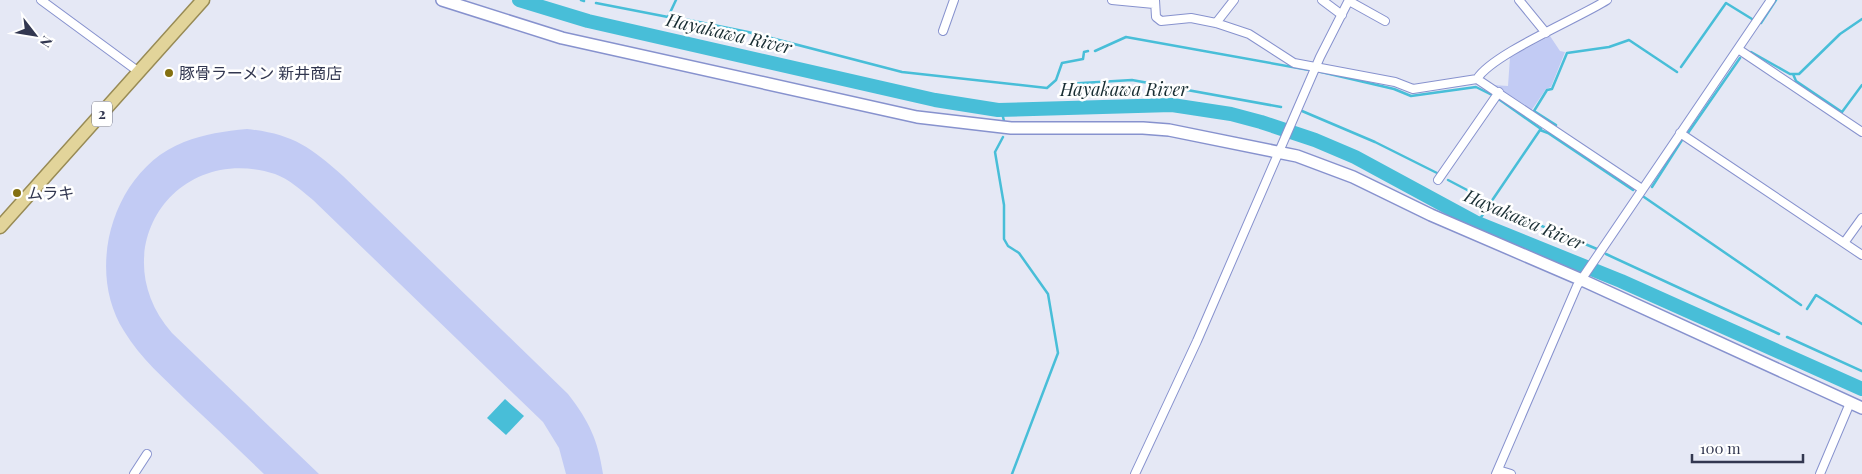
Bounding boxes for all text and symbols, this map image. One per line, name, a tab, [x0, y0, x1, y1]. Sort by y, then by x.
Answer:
water label: Hayakawa River	[663, 7, 796, 59]
north arrow	[10, 10, 60, 60]
text: N	[36, 33, 57, 51]
place label: 豚骨ラーメン 新井商店	[179, 62, 342, 83]
marker: 豚骨ラーメン 新井商店	[163, 67, 175, 79]
water label: Hayakawa River	[1059, 77, 1189, 101]
road number: 2	[92, 102, 112, 126]
place label: ムラキ	[27, 182, 74, 203]
water label: Hayakawa River	[1460, 183, 1589, 256]
marker: ムラキ	[11, 187, 23, 199]
scale bar	[1692, 432, 1803, 464]
text: 100 m	[1700, 438, 1741, 458]

